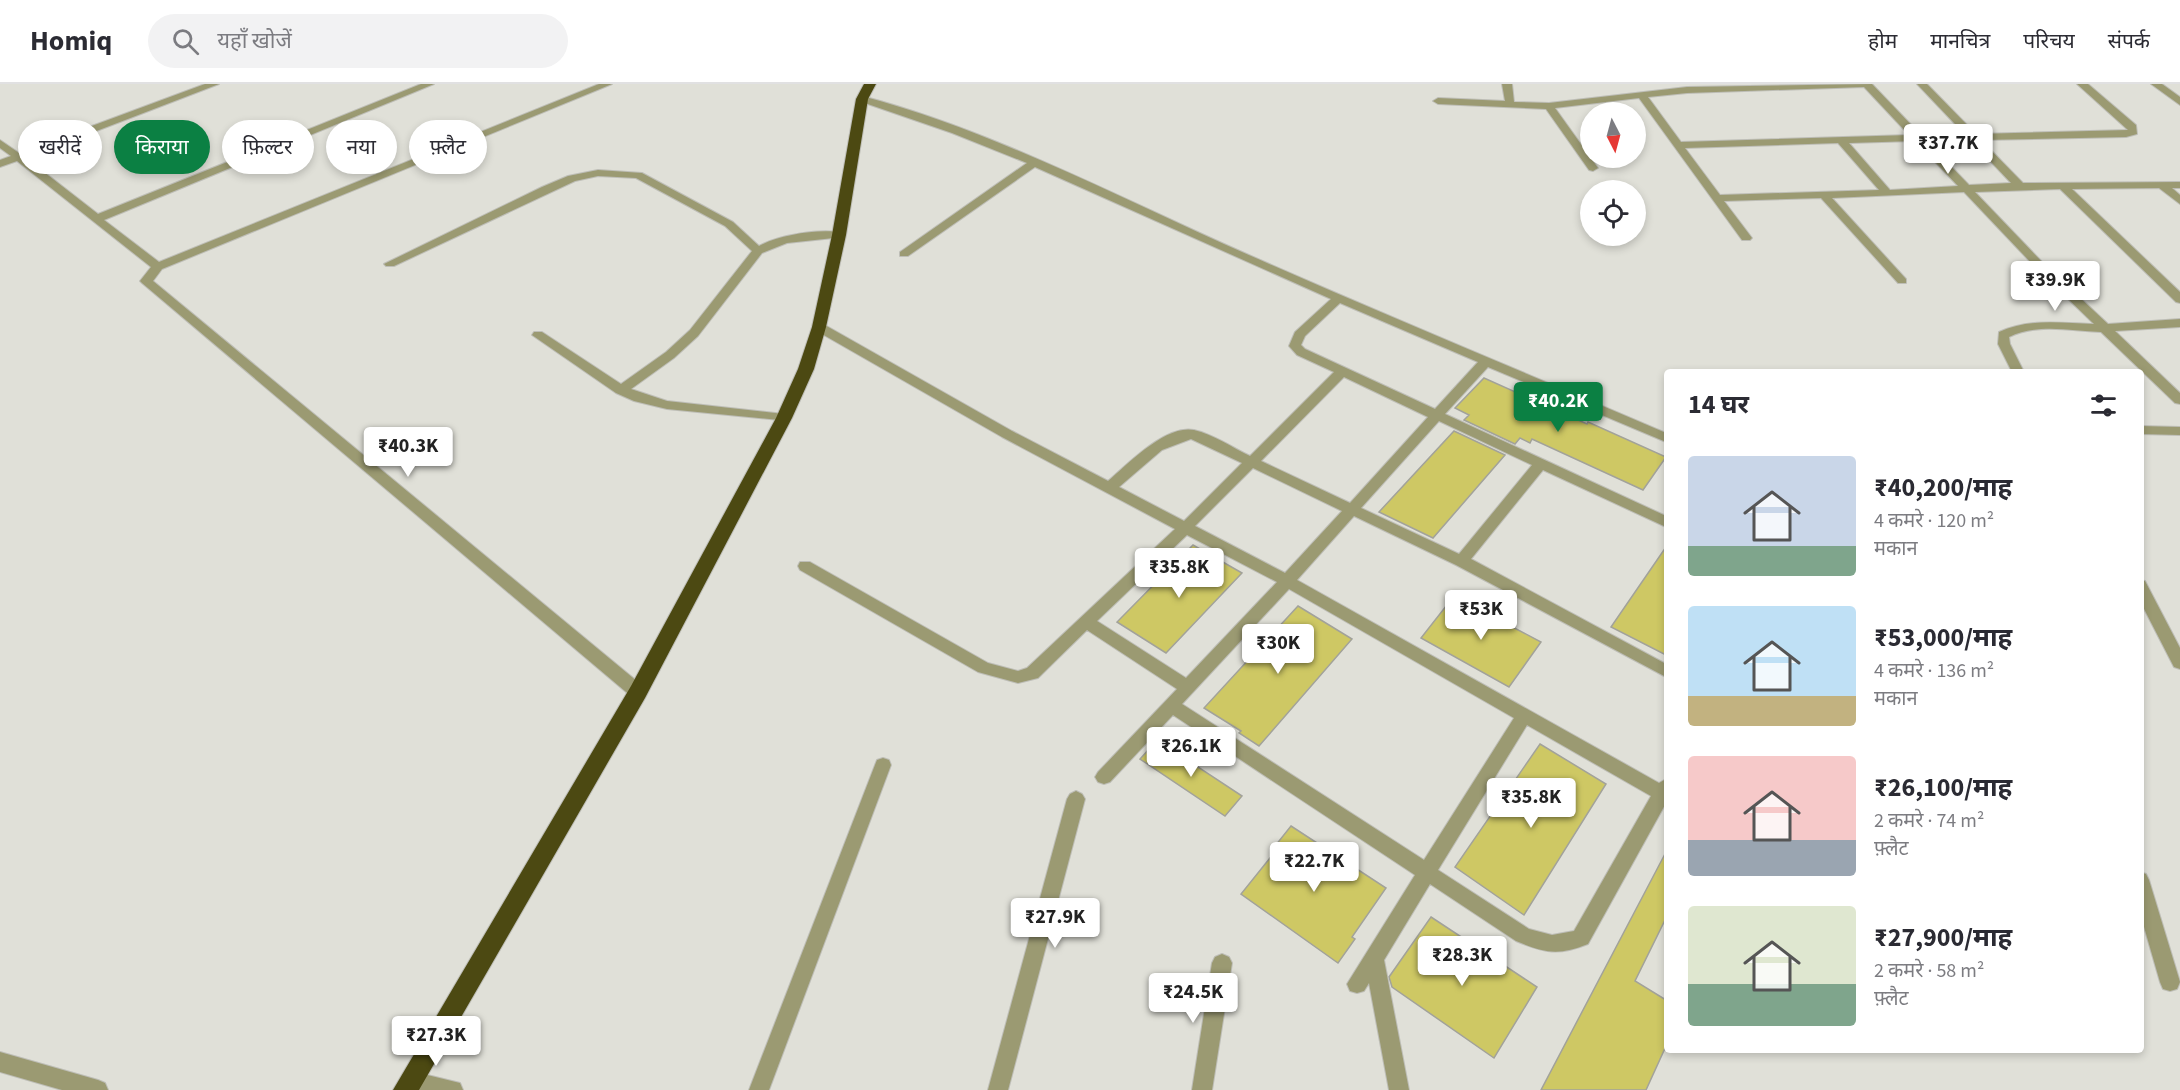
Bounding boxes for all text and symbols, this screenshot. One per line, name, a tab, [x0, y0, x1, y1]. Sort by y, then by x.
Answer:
search box	[148, 14, 568, 68]
text: Homiq	[30, 21, 112, 61]
icon: search	[169, 25, 202, 58]
text: यहाँ खोजें	[217, 25, 292, 57]
text: होम	[1868, 26, 1897, 56]
text: मानचित्र	[1930, 26, 1990, 56]
text: परिचय	[2023, 26, 2075, 56]
text: संपर्क	[2108, 26, 2150, 56]
north arrow	[1580, 102, 1646, 168]
map controls	[1580, 102, 1646, 246]
chip: खरीदें	[18, 120, 102, 174]
chip: किराया	[114, 120, 210, 174]
chip: फ़िल्टर	[222, 120, 314, 174]
chip: नया	[326, 120, 397, 174]
chip: फ़्लैट	[409, 120, 487, 174]
pin: ₹37.7K	[1899, 124, 1997, 175]
text: ₹37.7K	[1918, 129, 1978, 157]
button: locate	[1580, 180, 1646, 246]
pin: ₹39.9K	[2006, 261, 2104, 312]
text: ₹39.9K	[2025, 266, 2085, 294]
pin: ₹40.2K	[1509, 382, 1607, 433]
text: 14 घर	[1688, 386, 1749, 423]
text: ₹40.2K	[1528, 387, 1588, 415]
icon: filters	[2087, 389, 2120, 422]
pin: ₹40.3K	[359, 427, 457, 478]
text: ₹40.3K	[378, 432, 438, 460]
text: ₹40,200/माह	[1874, 469, 2012, 506]
icon: home	[1736, 480, 1808, 552]
text: 4 कमरे · 120 m²	[1874, 507, 1994, 535]
text: मकान	[1874, 535, 1918, 563]
pin: ₹35.8K	[1130, 548, 1228, 599]
text: ₹35.8K	[1149, 553, 1209, 581]
pin: ₹53K	[1445, 590, 1517, 641]
text: ₹53K	[1459, 595, 1503, 623]
text: ₹53,000/माह	[1874, 619, 2012, 656]
pin: ₹30K	[1242, 624, 1314, 675]
text: ₹30K	[1256, 629, 1300, 657]
icon: home	[1736, 630, 1808, 702]
text: 4 कमरे · 136 m²	[1874, 657, 1994, 685]
text: मकान	[1874, 685, 1918, 713]
pin: ₹26.1K	[1142, 727, 1240, 778]
text: ₹26.1K	[1161, 732, 1221, 760]
text: ₹26,100/माह	[1874, 769, 2012, 806]
pin: ₹35.8K	[1482, 778, 1580, 829]
icon: home	[1736, 780, 1808, 852]
text: ₹35.8K	[1501, 783, 1561, 811]
text: 2 कमरे · 74 m²	[1874, 807, 1984, 835]
text: फ़्लैट	[1874, 835, 1909, 863]
pin: ₹22.7K	[1265, 842, 1363, 893]
text: ₹22.7K	[1284, 847, 1344, 875]
pin: ₹27.9K	[1006, 898, 1104, 949]
text: ₹27.9K	[1025, 903, 1085, 931]
text: ₹27,900/माह	[1874, 919, 2012, 956]
icon: home	[1736, 930, 1808, 1002]
pin: ₹28.3K	[1413, 936, 1511, 987]
text: ₹28.3K	[1432, 941, 1492, 969]
text: 2 कमरे · 58 m²	[1874, 957, 1984, 985]
pin: ₹24.5K	[1144, 973, 1242, 1024]
text: ₹24.5K	[1163, 978, 1223, 1006]
text: फ़्लैट	[1874, 985, 1909, 1013]
pin: ₹27.3K	[387, 1016, 485, 1067]
text: ₹27.3K	[406, 1021, 466, 1049]

